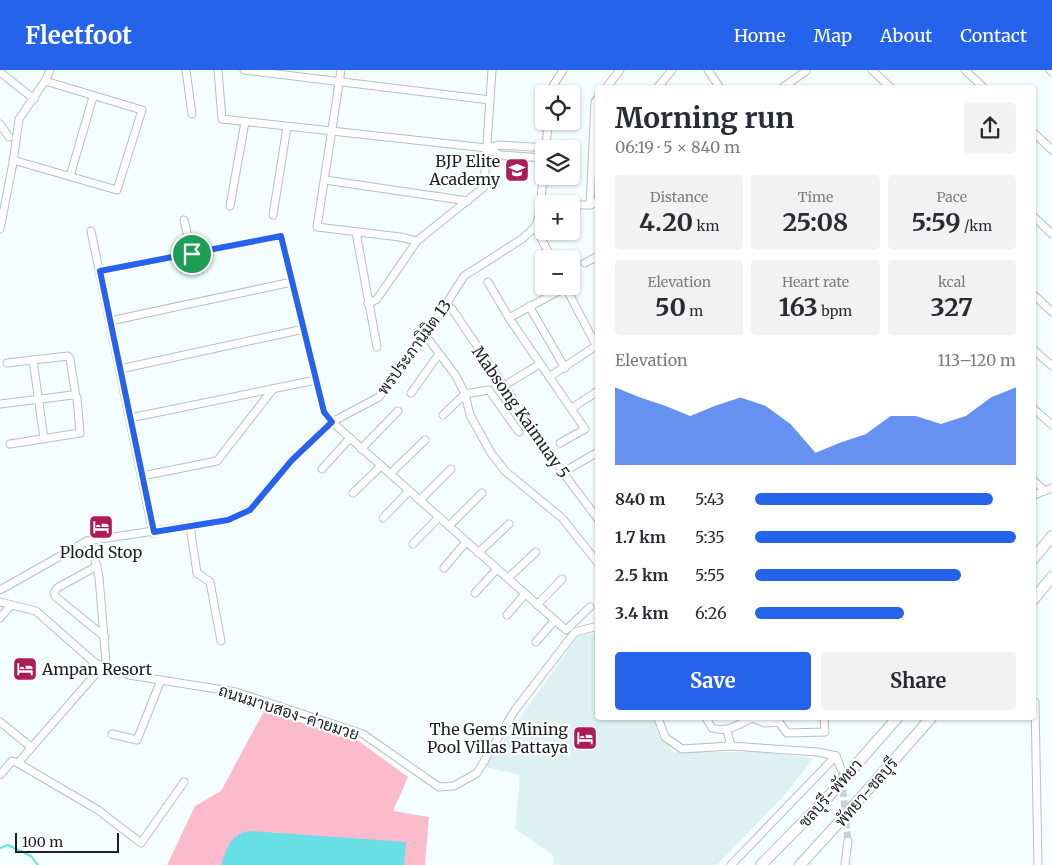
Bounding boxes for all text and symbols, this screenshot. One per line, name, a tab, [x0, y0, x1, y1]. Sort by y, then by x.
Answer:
text: Fleetfoot	[25, 20, 132, 51]
text: Home	[734, 24, 786, 47]
text: Map	[814, 24, 852, 47]
text: About	[880, 24, 932, 47]
text: Contact	[960, 24, 1027, 47]
map controls	[535, 85, 580, 295]
button: locate	[535, 85, 580, 130]
text: Morning run	[615, 100, 794, 136]
button: share	[964, 102, 1016, 154]
text: 06:19 · 5 × 840 m	[615, 137, 740, 157]
button: layers	[535, 140, 580, 185]
place label: BJP Elite Academy	[428, 151, 501, 189]
school or university icon: BJP Elite Academy	[504, 157, 530, 183]
text: Distance	[650, 188, 708, 206]
text: Time	[798, 188, 833, 206]
text: Pace	[937, 188, 967, 206]
button: +	[535, 195, 580, 240]
text: 4.20	[639, 206, 693, 238]
text: 25:08	[783, 206, 848, 238]
text: 5:59	[912, 206, 961, 238]
text: km	[693, 217, 719, 235]
text: /km	[961, 217, 992, 235]
pin	[171, 233, 213, 275]
icon: arrive	[178, 240, 206, 268]
button: −	[535, 250, 580, 295]
text: Elevation	[647, 273, 711, 291]
text: Heart rate	[782, 273, 849, 291]
text: kcal	[938, 273, 966, 291]
text: 50	[655, 291, 686, 323]
text: 163	[779, 291, 818, 323]
text: 327	[931, 291, 973, 323]
street label: พรประภานิมิต 13	[373, 295, 455, 399]
text: m	[686, 302, 703, 320]
text: bpm	[818, 302, 852, 320]
street label: Mabsong Kaimuay 5	[468, 342, 574, 482]
text: Elevation	[615, 350, 688, 370]
text: 113–120 m	[937, 350, 1016, 370]
text: 840 m	[615, 489, 665, 509]
text: 5:43	[695, 489, 724, 509]
hotel icon: Plodd Stop	[88, 514, 114, 540]
text: 1.7 km	[615, 527, 666, 547]
text: 5:35	[695, 527, 725, 547]
place label: Plodd Stop	[60, 542, 142, 562]
text: 2.5 km	[615, 565, 668, 585]
text: 5:55	[695, 565, 725, 585]
text: 3.4 km	[615, 603, 669, 623]
text: 6:26	[695, 603, 727, 623]
button: Save	[615, 652, 811, 710]
button: Share	[821, 652, 1016, 710]
hotel icon: Ampan Resort	[12, 656, 38, 682]
place label: Ampan Resort	[41, 659, 153, 679]
street label: ถนนมาบสอง-ค่ายมวย	[216, 680, 362, 744]
place label: The Gems Mining Pool Villas Pattaya	[427, 719, 568, 757]
hotel icon: The Gems Mining Pool Villas Pattaya	[572, 725, 598, 751]
street label: พัทยา-ชลบุรี	[830, 752, 903, 832]
street label: ชลบุรี-พัทยา	[793, 754, 867, 833]
scale bar	[15, 830, 119, 853]
text: 100 m	[22, 833, 63, 851]

